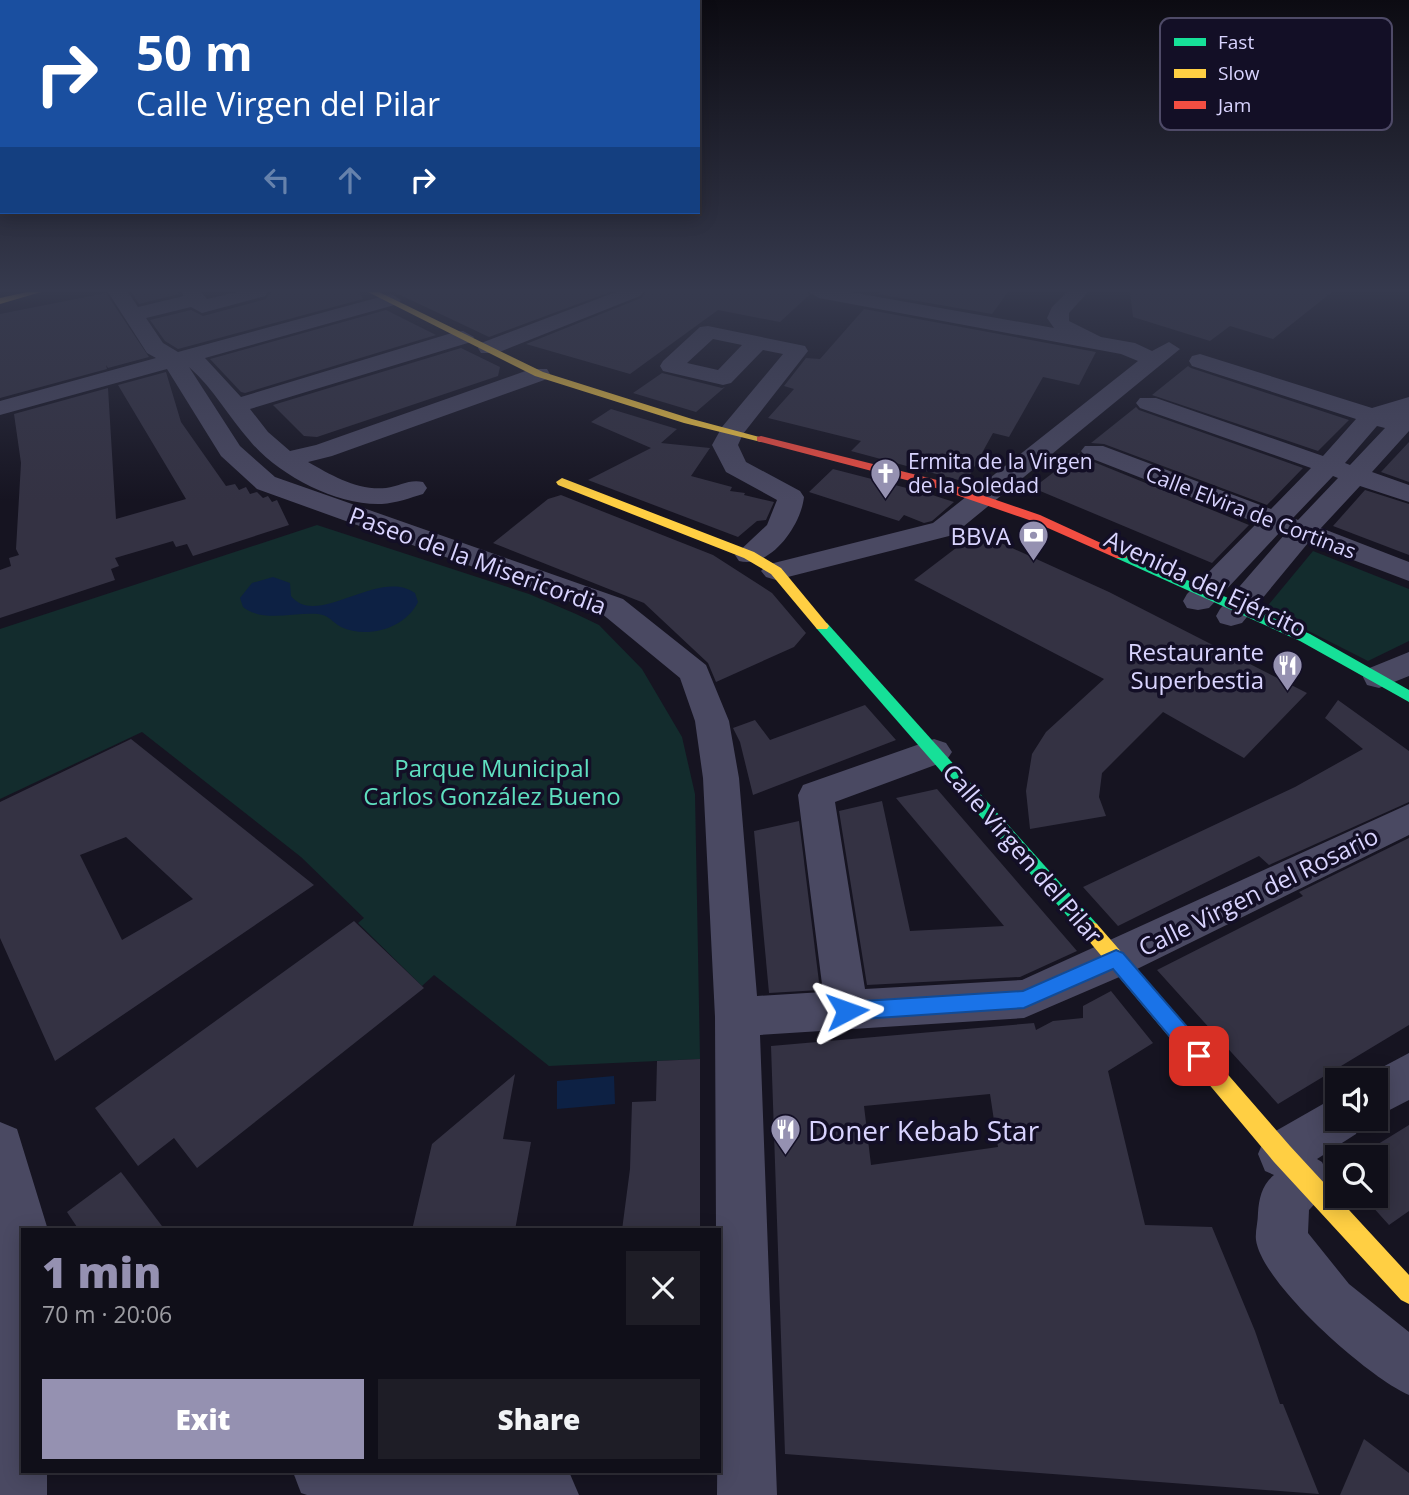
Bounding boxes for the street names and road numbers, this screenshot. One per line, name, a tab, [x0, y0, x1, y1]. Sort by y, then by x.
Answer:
street label: Calle Elvira de Cortinas	[1142, 459, 1360, 565]
street label: Paseo de la Misericordia	[345, 498, 611, 622]
street label: Avenida del Ejército	[1100, 522, 1312, 644]
street label: Calle Virgen del Pilar	[936, 756, 1110, 950]
street label: Calle Virgen del Rosario	[1133, 819, 1383, 963]

